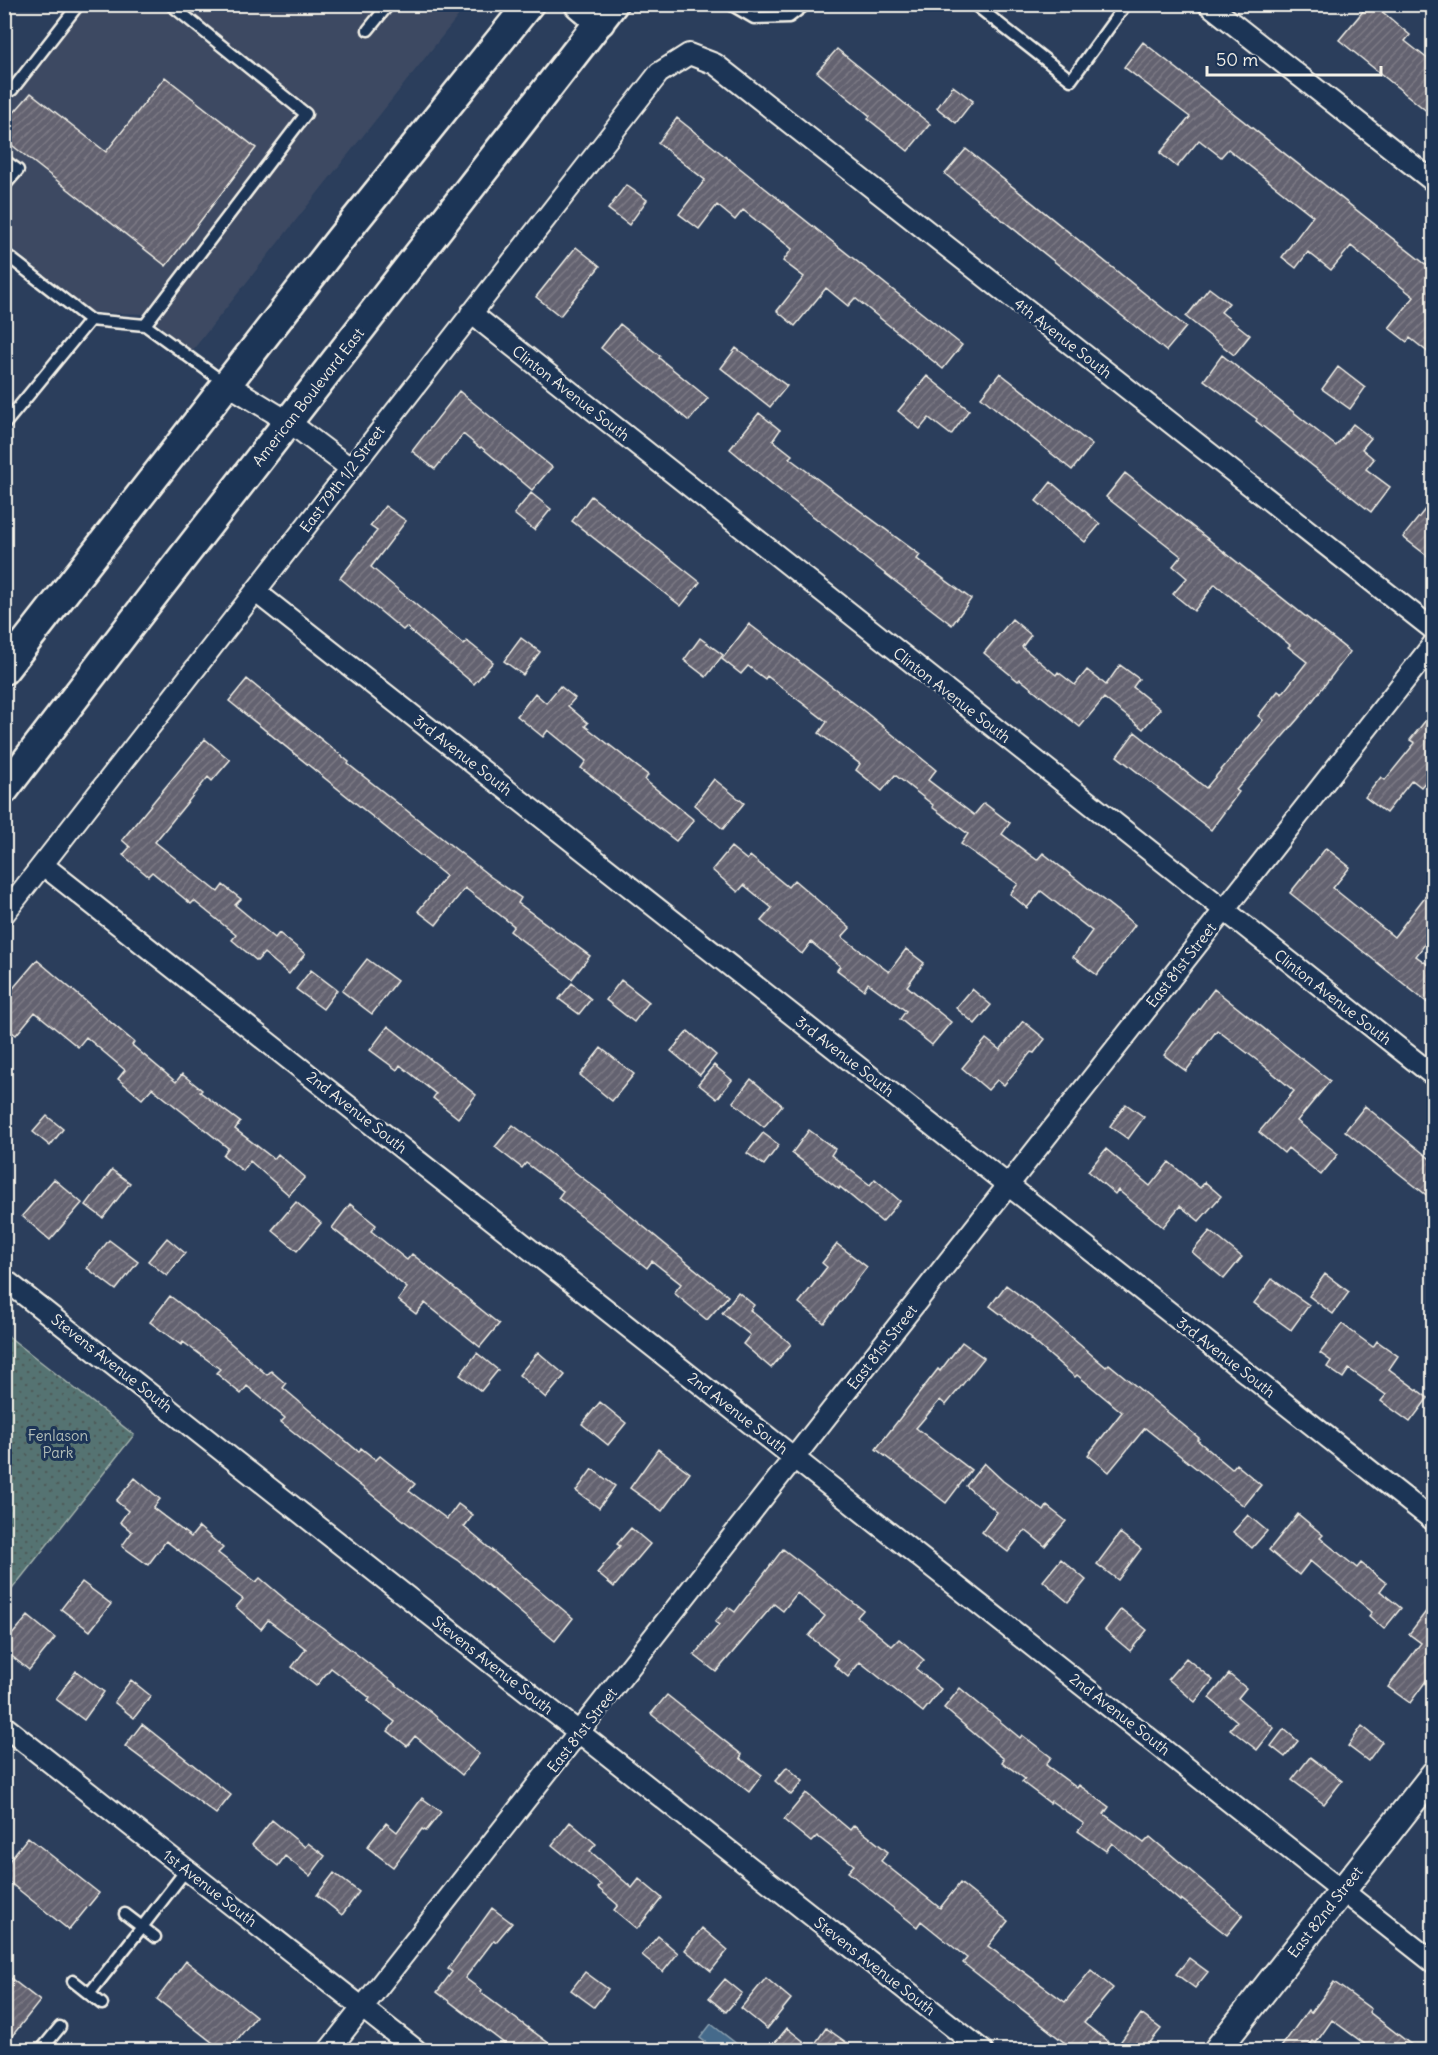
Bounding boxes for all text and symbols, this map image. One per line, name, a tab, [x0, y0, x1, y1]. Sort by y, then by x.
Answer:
scale bar	[1207, 39, 1381, 77]
text: 50 m	[1216, 48, 1258, 71]
street label: 4th Avenue South	[1010, 294, 1116, 382]
street label: American Boulevard East	[248, 324, 368, 470]
street label: Clinton Avenue South	[508, 341, 634, 445]
street label: East 79th 1/2 Street	[296, 422, 388, 536]
street label: Clinton Avenue South	[889, 643, 1015, 747]
street label: 3rd Avenue South	[410, 711, 516, 800]
street label: East 81st Street	[1142, 919, 1220, 1011]
street label: Clinton Avenue South	[1270, 945, 1396, 1049]
street label: 3rd Avenue South	[792, 1012, 898, 1101]
street label: 2nd Avenue South	[303, 1067, 411, 1157]
street label: East 81st Street	[843, 1301, 921, 1393]
street label: Stevens Avenue South	[48, 1310, 177, 1416]
street label: 3rd Avenue South	[1173, 1313, 1279, 1402]
street label: 2nd Avenue South	[684, 1368, 792, 1458]
park label: Fenlason Park	[28, 1426, 88, 1462]
street label: Stevens Avenue South	[429, 1612, 558, 1718]
street label: 2nd Avenue South	[1066, 1669, 1174, 1759]
street label: East 81st Street	[543, 1684, 621, 1776]
street label: 1st Avenue South	[159, 1845, 261, 1931]
street label: East 82nd Street	[1283, 1863, 1367, 1961]
street label: Stevens Avenue South	[811, 1913, 940, 2019]

